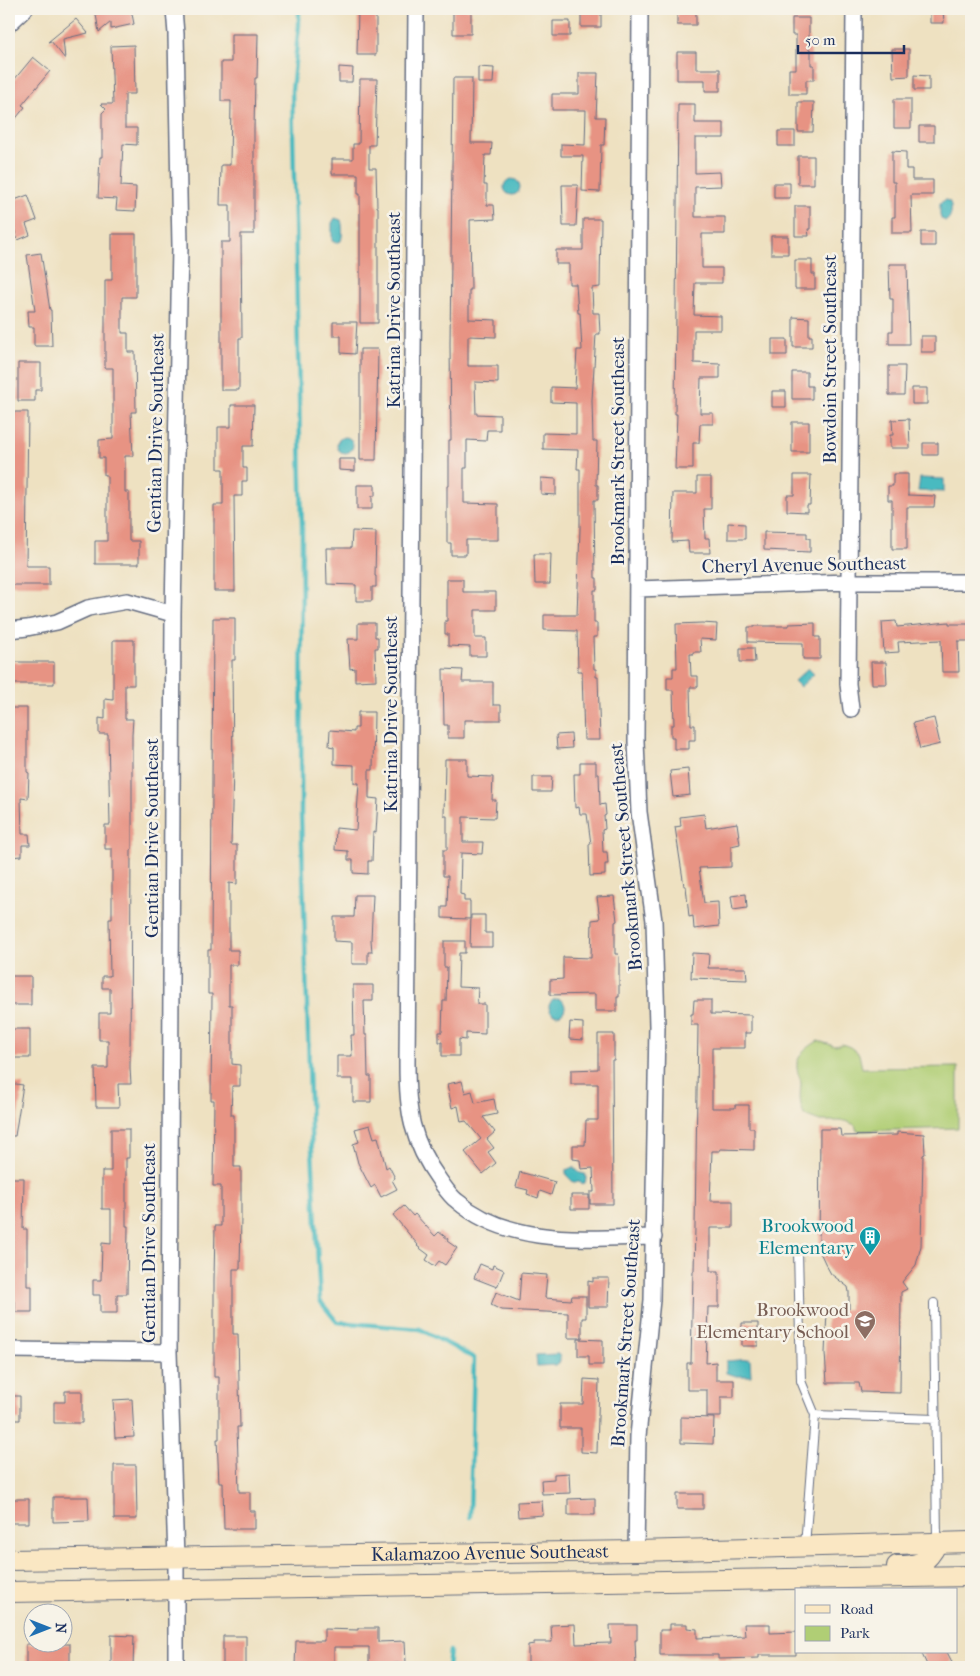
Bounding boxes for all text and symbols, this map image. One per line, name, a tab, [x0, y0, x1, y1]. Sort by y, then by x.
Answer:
scale bar	[798, 22, 904, 54]
text: 50 m	[805, 31, 836, 49]
street label: Katrina Drive Southeast	[383, 211, 405, 408]
street label: Bowdoin Street Southeast	[819, 254, 841, 464]
street label: Gentian Drive Southeast	[143, 333, 169, 533]
street label: Brookmark Street Southeast	[607, 336, 629, 566]
street label: Cheryl Avenue Southeast	[701, 552, 907, 578]
street label: Katrina Drive Southeast	[380, 615, 402, 812]
street label: Gentian Drive Southeast	[141, 738, 163, 938]
street label: Brookmark Street Southeast	[605, 742, 647, 972]
street label: Gentian Drive Southeast	[138, 1143, 160, 1343]
place label: Brookwood Elementary	[758, 1215, 855, 1259]
street label: Brookmark Street Southeast	[607, 1218, 645, 1448]
building icon: Brookwood Elementary	[858, 1225, 882, 1256]
place label: Brookwood Elementary School	[696, 1299, 850, 1343]
school or university icon: Brookwood Elementary School	[853, 1309, 877, 1340]
street label: Kalamazoo Avenue Southeast	[371, 1540, 609, 1566]
legend	[795, 1588, 958, 1654]
text: Road	[840, 1600, 874, 1618]
north arrow	[22, 1604, 72, 1654]
text: N	[52, 1623, 69, 1634]
text: Park	[840, 1624, 870, 1642]

